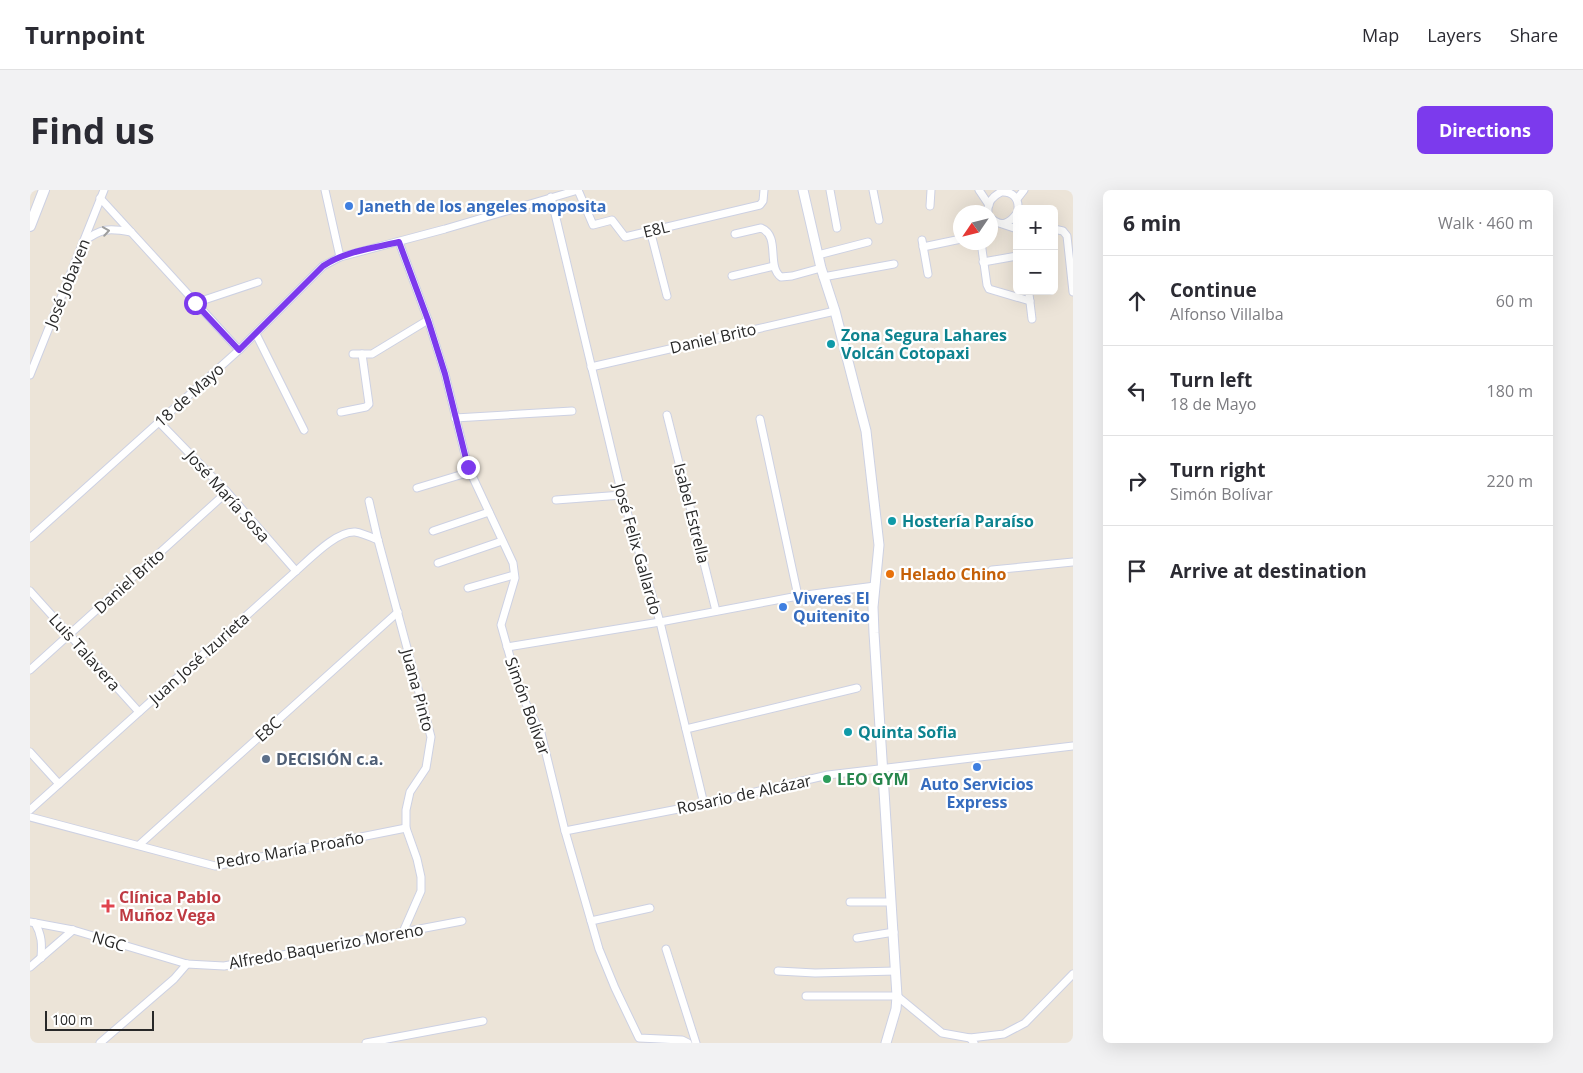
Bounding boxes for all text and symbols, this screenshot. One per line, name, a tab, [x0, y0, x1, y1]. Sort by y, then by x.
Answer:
text: Turnpoint	[25, 18, 145, 51]
text: Map	[1362, 23, 1399, 47]
text: Layers	[1427, 23, 1482, 47]
text: Share	[1510, 23, 1558, 47]
button: Directions	[1417, 106, 1553, 154]
text: Find us	[30, 107, 155, 154]
place label: Janeth de los angeles moposita	[357, 195, 606, 217]
marker: Janeth de los angeles moposita	[343, 200, 355, 212]
north arrow	[953, 205, 998, 250]
map controls	[1013, 205, 1058, 295]
button: +	[1013, 205, 1058, 250]
text: 6 min	[1123, 209, 1181, 237]
text: Walk · 460 m	[1438, 212, 1533, 234]
street label: E8L	[641, 215, 671, 243]
one-way arrow	[101, 226, 110, 236]
street label: José Jobaven	[38, 235, 95, 333]
button: −	[1013, 250, 1058, 295]
text: Continue	[1170, 277, 1257, 303]
icon: ahead	[1123, 287, 1151, 315]
text: 60 m	[1496, 290, 1533, 312]
route start	[184, 292, 207, 315]
text: Alfonso Villalba	[1170, 303, 1284, 325]
street label: Daniel Brito	[668, 317, 758, 359]
place label: Zona Segura Lahares Volcán Cotopaxi	[841, 324, 1007, 364]
marker: Zona Segura Lahares Volcán Cotopaxi	[825, 338, 837, 350]
street label: 18 de Mayo	[150, 358, 228, 432]
text: Turn left	[1170, 367, 1252, 393]
icon: left	[1123, 377, 1151, 405]
text: 180 m	[1487, 380, 1533, 402]
text: 18 de Mayo	[1170, 393, 1256, 415]
street label: José María Sosa	[180, 444, 275, 547]
route end	[457, 456, 480, 479]
text: Turn right	[1170, 457, 1265, 483]
street label: Isabel Estrella	[669, 461, 715, 565]
icon: right	[1123, 467, 1151, 495]
text: 220 m	[1487, 470, 1533, 492]
street label: José Felix Gallardo	[608, 479, 667, 617]
text: Simón Bolívar	[1170, 483, 1273, 505]
place label: Hostería Paraíso	[902, 510, 1034, 532]
marker: Hostería Paraíso	[886, 515, 898, 527]
street label: Daniel Brito	[89, 543, 169, 619]
icon: arrive	[1123, 557, 1151, 585]
text: Arrive at destination	[1170, 558, 1367, 584]
place label: Helado Chino	[900, 563, 1007, 585]
marker: Helado Chino	[884, 568, 896, 580]
place label: Viveres El Quitenito	[793, 587, 870, 627]
marker: Viveres El Quitenito	[777, 601, 789, 613]
street label: Juan José Izurieta	[143, 607, 254, 710]
street label: Luis Talavera	[44, 609, 126, 695]
street label: Juana Pinto	[396, 644, 440, 734]
street label: Simón Bolívar	[500, 654, 556, 758]
street label: E8C	[250, 711, 286, 747]
place label: Quinta Sofia	[858, 721, 957, 743]
marker: Quinta Sofia	[842, 726, 854, 738]
place label: DECISIÓN c.a.	[276, 748, 383, 770]
marker: DECISIÓN c.a.	[260, 753, 272, 765]
marker: Auto Servicios Express	[971, 761, 983, 773]
place label: LEO GYM	[837, 768, 909, 790]
street label: Rosario de Alcázar	[675, 769, 814, 819]
marker: LEO GYM	[821, 773, 833, 785]
place label: Auto Servicios Express	[920, 773, 1034, 813]
street label: Pedro María Proaño	[214, 826, 366, 874]
place label: Clínica Pablo Muñoz Vega	[119, 886, 221, 926]
marker: Clínica Pablo Muñoz Vega	[101, 899, 115, 913]
street label: Alfredo Baquerizo Moreno	[227, 918, 425, 974]
street label: NGC	[90, 926, 128, 956]
scale bar	[45, 1008, 154, 1031]
text: 100 m	[52, 1010, 93, 1029]

